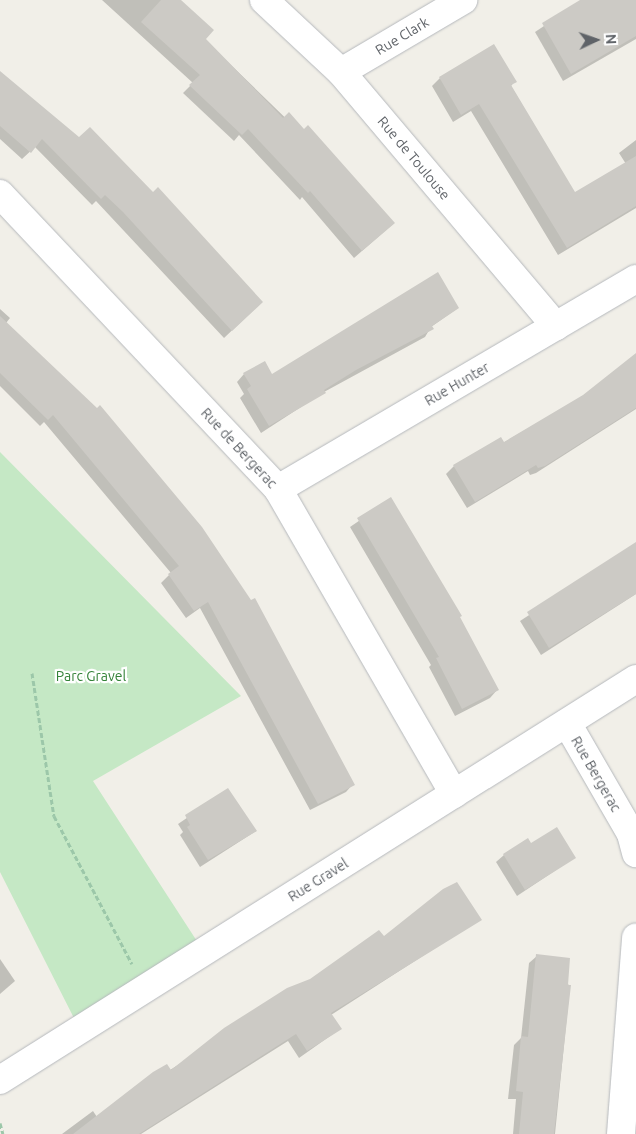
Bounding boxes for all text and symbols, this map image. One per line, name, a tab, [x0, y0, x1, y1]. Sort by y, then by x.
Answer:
street label: Rue Clark	[372, 13, 432, 59]
north arrow	[571, 15, 621, 65]
text: N	[603, 34, 619, 45]
street label: Rue de Toulouse	[374, 113, 454, 203]
street label: Rue Hunter	[422, 359, 492, 409]
street label: Rue de Bergerac	[198, 404, 280, 492]
park label: Parc Gravel	[56, 668, 126, 684]
street label: Rue Bergerac	[568, 733, 624, 815]
street label: Rue Gravel	[285, 855, 351, 905]

